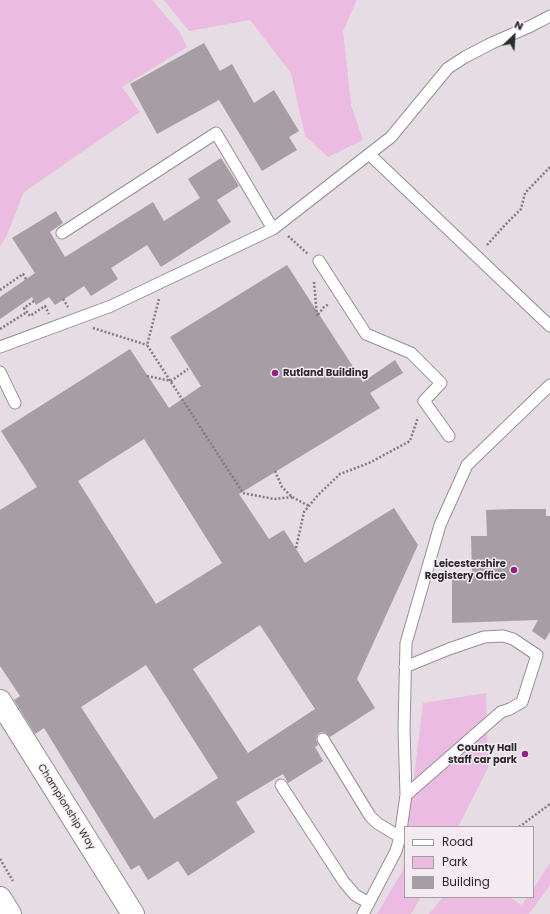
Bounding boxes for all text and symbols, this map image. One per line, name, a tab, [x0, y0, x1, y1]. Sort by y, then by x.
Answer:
north arrow	[494, 16, 534, 56]
text: N	[512, 16, 526, 34]
place label: Rutland Building	[283, 367, 368, 379]
marker: Rutland Building	[270, 368, 280, 378]
place label: Leicestershire Registery Office	[425, 558, 506, 582]
marker: Leicestershire Registery Office	[509, 565, 519, 575]
place label: County Hall staff car park	[448, 742, 517, 766]
marker: County Hall staff car park	[520, 749, 530, 759]
street label: Championship Way	[35, 762, 97, 852]
legend	[404, 826, 534, 898]
text: Road	[442, 833, 473, 850]
text: Park	[442, 853, 468, 870]
text: Building	[442, 873, 490, 890]

